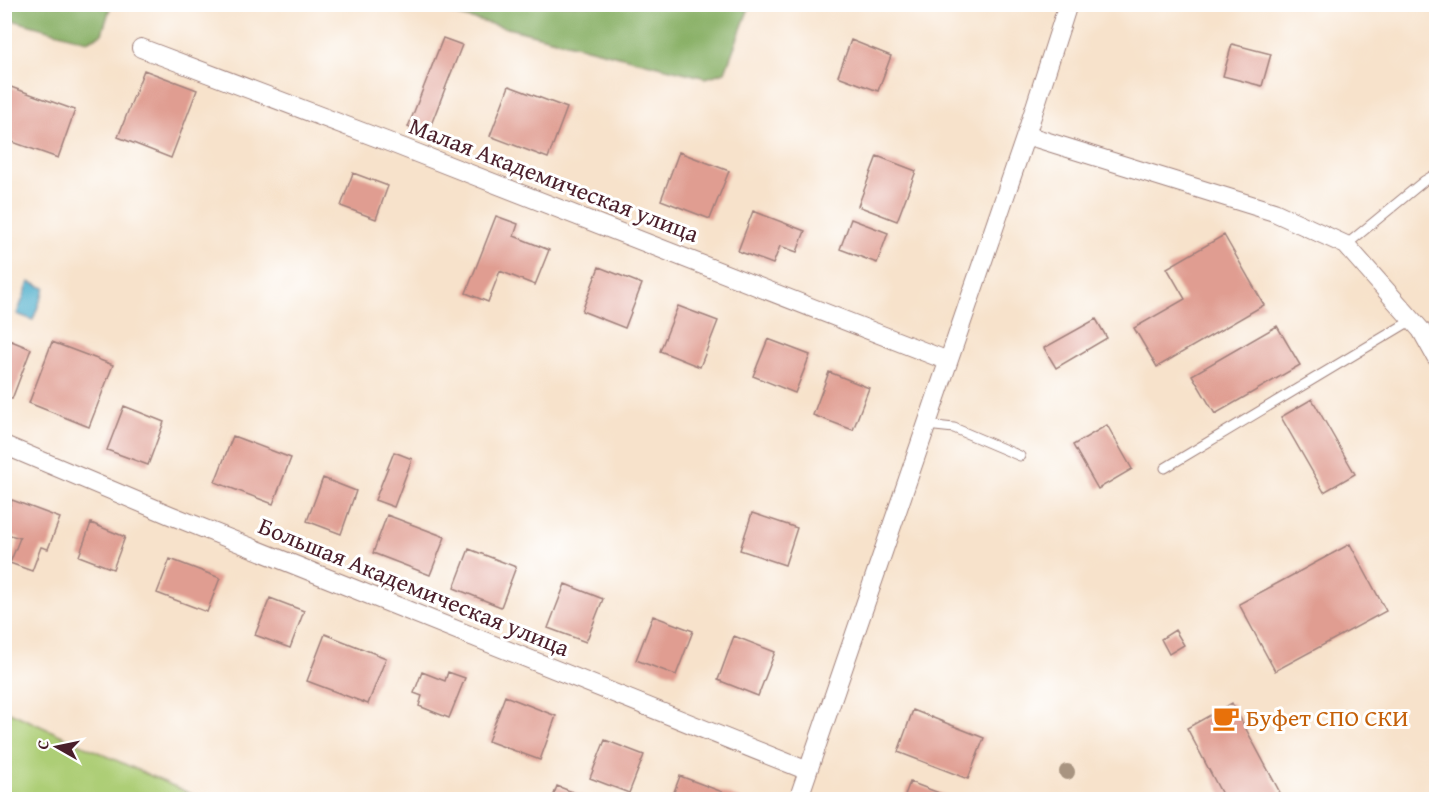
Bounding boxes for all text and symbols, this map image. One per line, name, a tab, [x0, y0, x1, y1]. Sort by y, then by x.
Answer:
street label: Малая Академическая улица	[404, 108, 705, 251]
street label: Большая Академическая улица	[253, 508, 575, 665]
place label: Буфет СПО СКИ	[1246, 700, 1408, 735]
cafe icon: Буфет СПО СКИ	[1211, 703, 1241, 733]
north arrow	[27, 717, 87, 777]
text: С	[30, 738, 55, 751]

